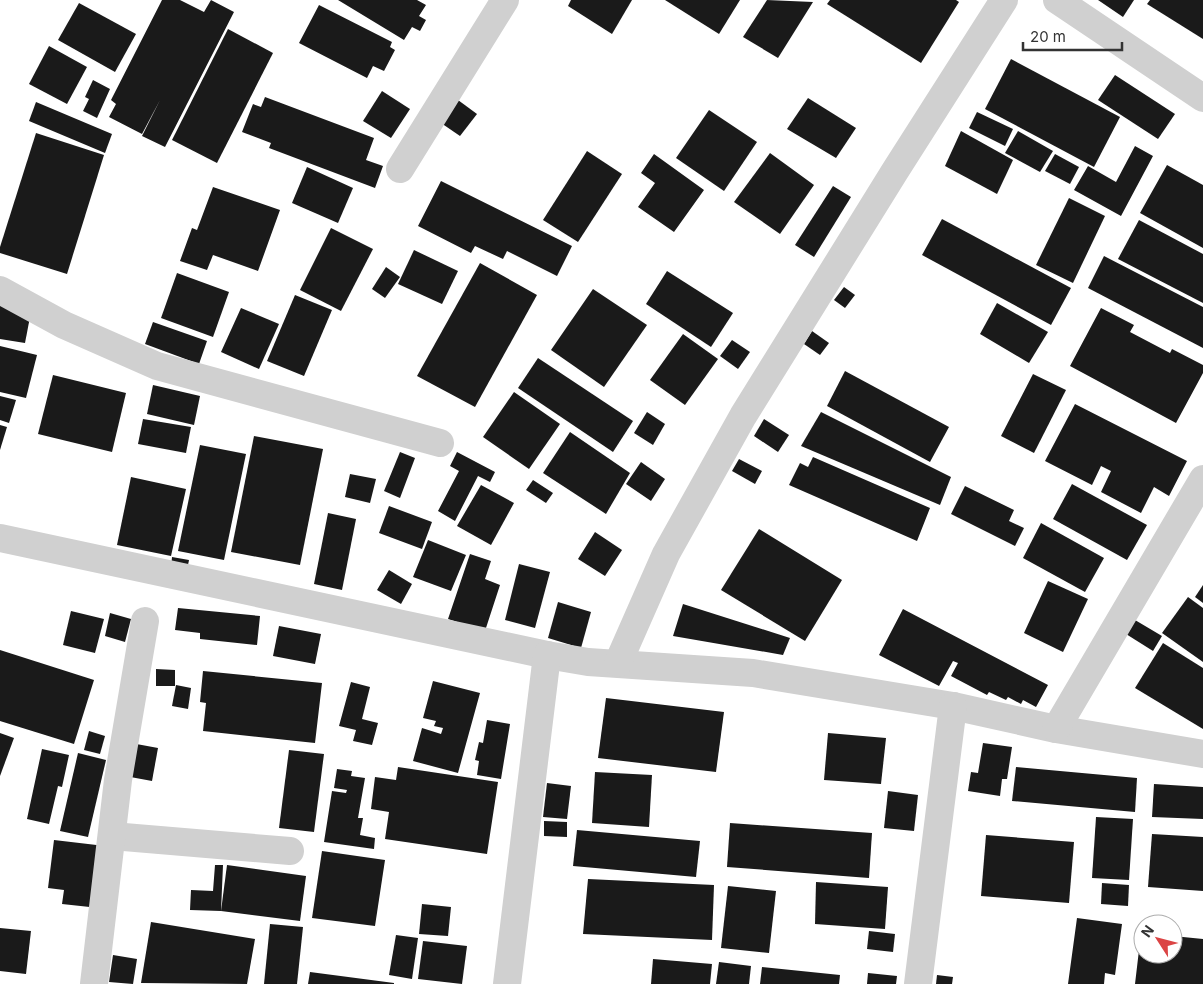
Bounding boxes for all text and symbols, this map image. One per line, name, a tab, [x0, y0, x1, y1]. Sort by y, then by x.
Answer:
scale bar	[1023, 20, 1122, 52]
text: 20 m	[1030, 27, 1066, 46]
north arrow	[1133, 914, 1183, 964]
text: N	[1137, 922, 1157, 940]

